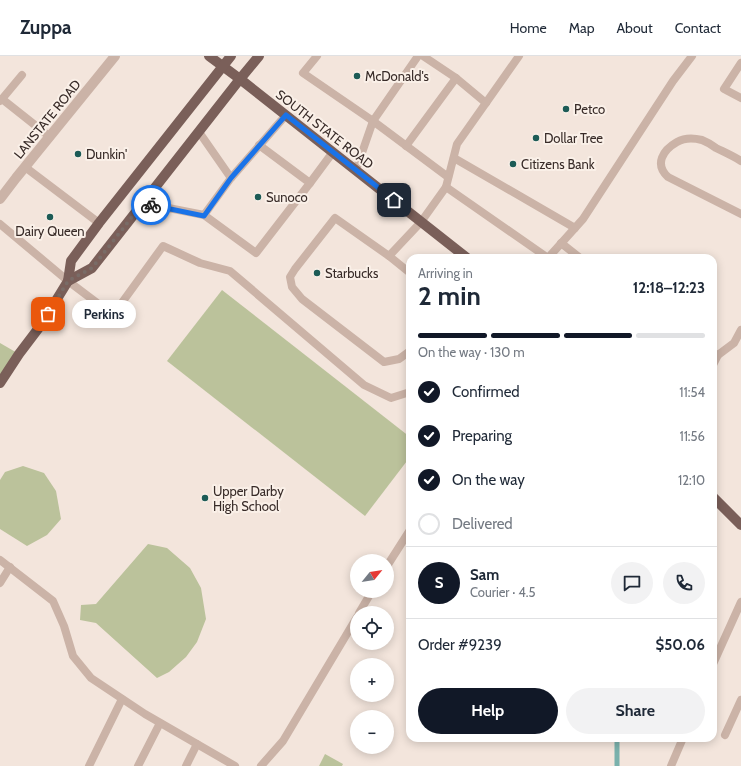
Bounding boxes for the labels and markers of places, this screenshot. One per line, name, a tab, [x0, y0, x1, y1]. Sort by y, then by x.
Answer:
place label: McDonald's	[365, 68, 430, 84]
marker: McDonald's	[352, 71, 362, 81]
place label: Petco	[574, 101, 605, 117]
marker: Petco	[561, 104, 571, 114]
place label: Dollar Tree	[544, 130, 603, 146]
marker: Dollar Tree	[531, 133, 541, 143]
place label: Dunkin'	[86, 146, 127, 162]
marker: Dunkin'	[73, 149, 83, 159]
place label: Citizens Bank	[521, 156, 595, 172]
marker: Citizens Bank	[508, 159, 518, 169]
pin	[377, 183, 411, 217]
place label: Sunoco	[266, 189, 308, 205]
marker: Sunoco	[253, 192, 263, 202]
marker: Dairy Queen	[45, 212, 55, 222]
place label: Dairy Queen	[15, 223, 85, 239]
place label: Starbucks	[325, 265, 379, 281]
marker: Starbucks	[312, 268, 322, 278]
pin	[31, 297, 65, 331]
callout: Perkins	[72, 300, 136, 328]
place label: Upper Darby High School	[213, 483, 284, 514]
marker: Upper Darby High School	[200, 493, 210, 503]

